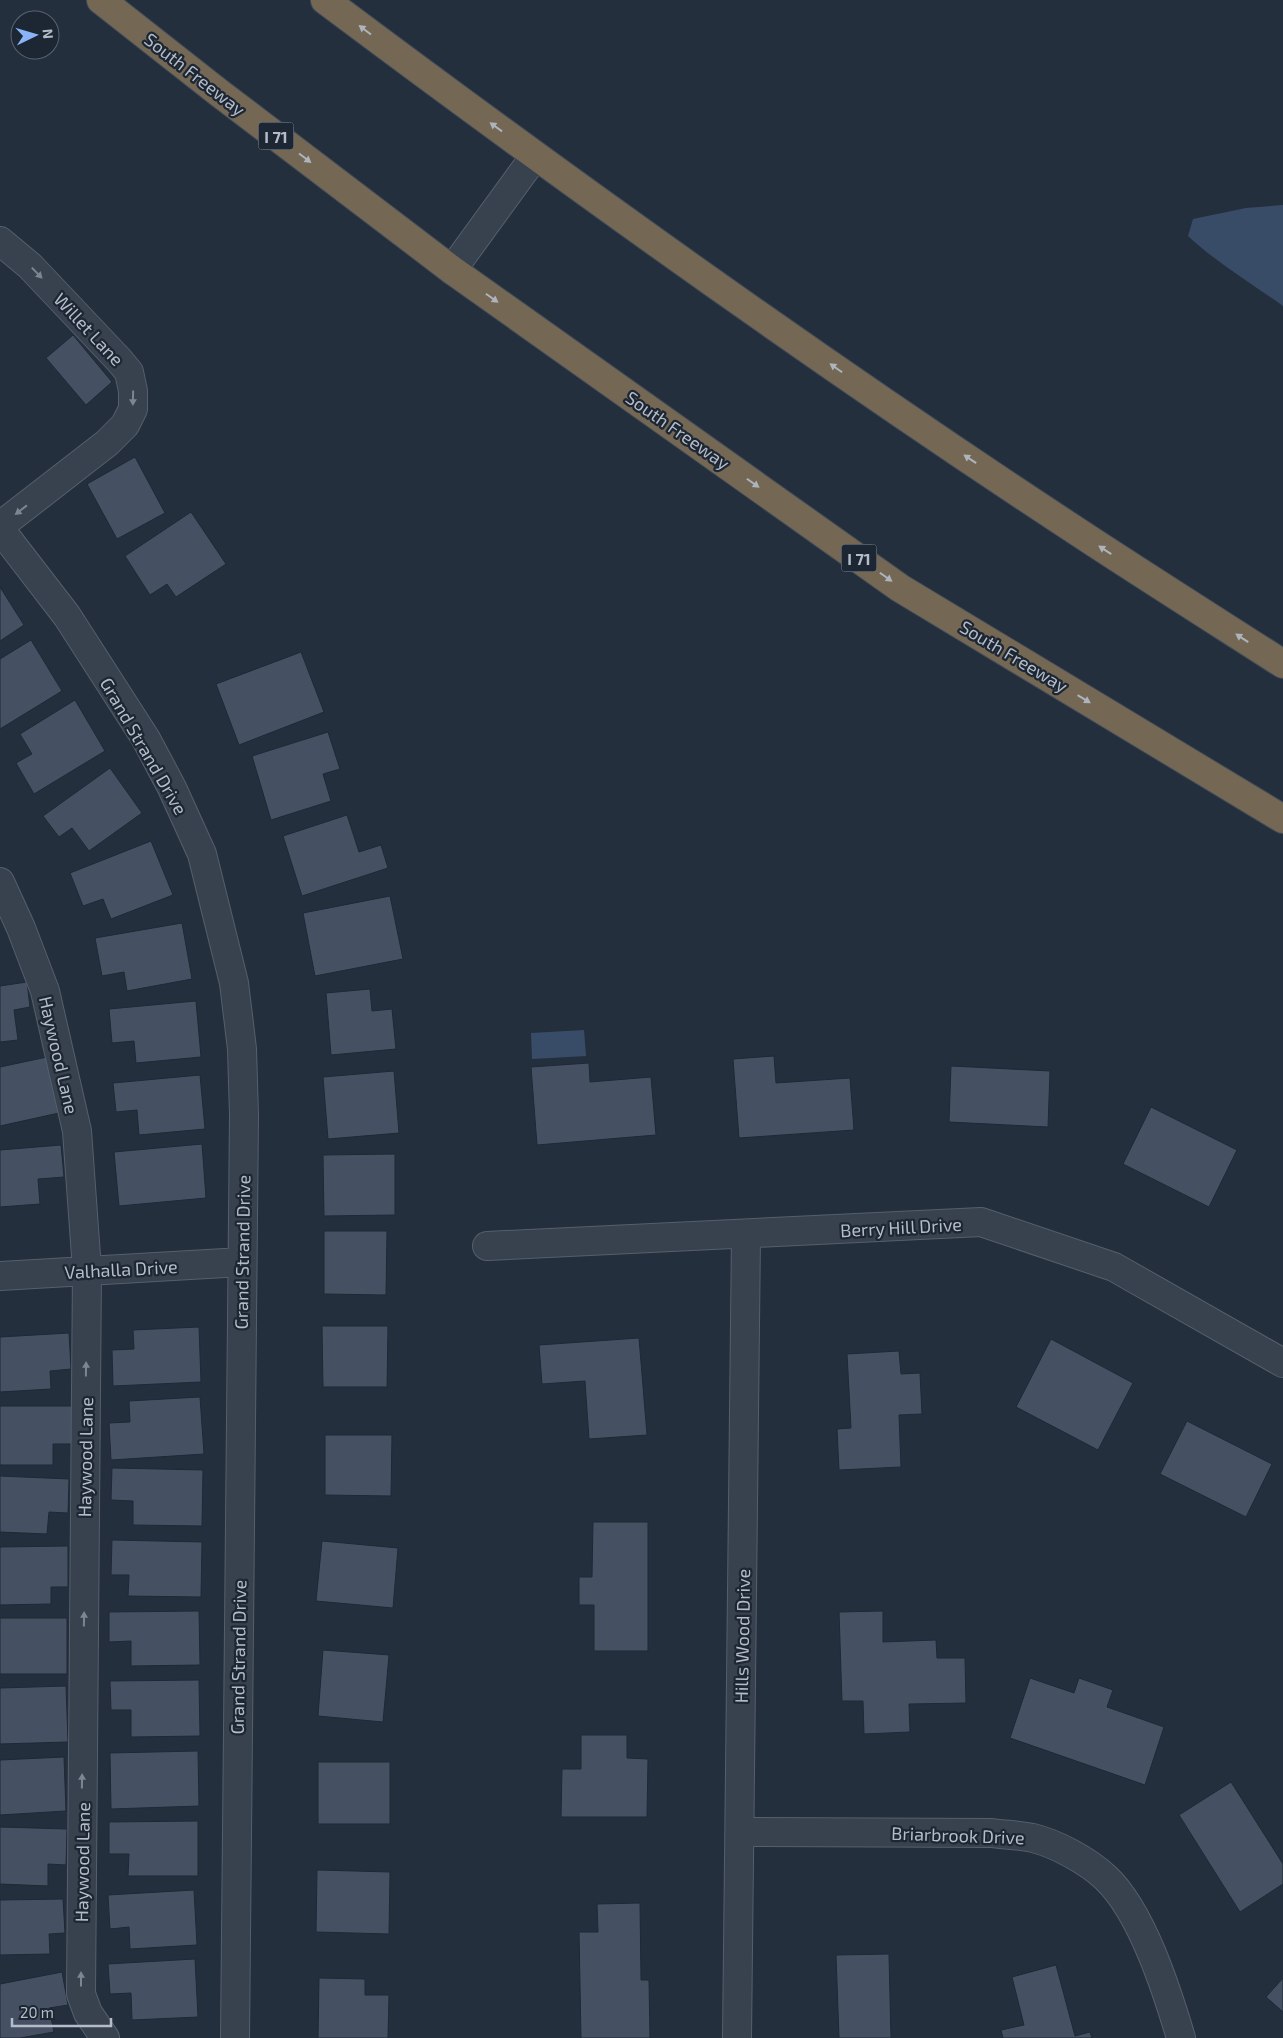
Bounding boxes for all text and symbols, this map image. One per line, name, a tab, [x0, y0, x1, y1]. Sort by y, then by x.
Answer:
north arrow	[10, 10, 60, 60]
one-way arrow	[358, 25, 372, 35]
text: N	[40, 28, 57, 40]
street label: South Freeway	[140, 28, 250, 120]
road number: I 71	[258, 122, 294, 150]
one-way arrow	[489, 122, 503, 132]
one-way arrow	[298, 153, 311, 164]
one-way arrow	[30, 267, 42, 279]
street label: Willet Lane	[50, 288, 128, 370]
one-way arrow	[485, 293, 499, 303]
one-way arrow	[829, 363, 843, 373]
street label: South Freeway	[622, 386, 735, 474]
one-way arrow	[129, 391, 137, 407]
one-way arrow	[963, 455, 977, 464]
one-way arrow	[746, 478, 760, 488]
one-way arrow	[15, 504, 28, 515]
road number: I 71	[842, 544, 876, 572]
one-way arrow	[1099, 545, 1112, 555]
one-way arrow	[879, 572, 892, 582]
street label: South Freeway	[956, 615, 1072, 697]
one-way arrow	[1235, 633, 1249, 642]
street label: Grand Strand Drive	[96, 674, 192, 818]
one-way arrow	[1077, 694, 1090, 703]
street label: Haywood Lane	[35, 994, 83, 1116]
street label: Grand Strand Drive	[230, 1174, 254, 1330]
street label: Berry Hill Drive	[840, 1213, 962, 1241]
street label: Valhalla Drive	[64, 1255, 178, 1283]
one-way arrow	[82, 1360, 90, 1376]
street label: Haywood Lane	[73, 1397, 97, 1517]
street label: Hills Wood Drive	[730, 1569, 754, 1703]
street label: Grand Strand Drive	[226, 1579, 250, 1735]
one-way arrow	[80, 1610, 88, 1626]
one-way arrow	[78, 1773, 86, 1789]
street label: Haywood Lane	[70, 1802, 94, 1922]
street label: Briarbrook Drive	[891, 1822, 1025, 1848]
one-way arrow	[77, 1970, 85, 1986]
scale bar	[12, 1996, 111, 2028]
text: 20 m	[20, 2003, 54, 2021]

